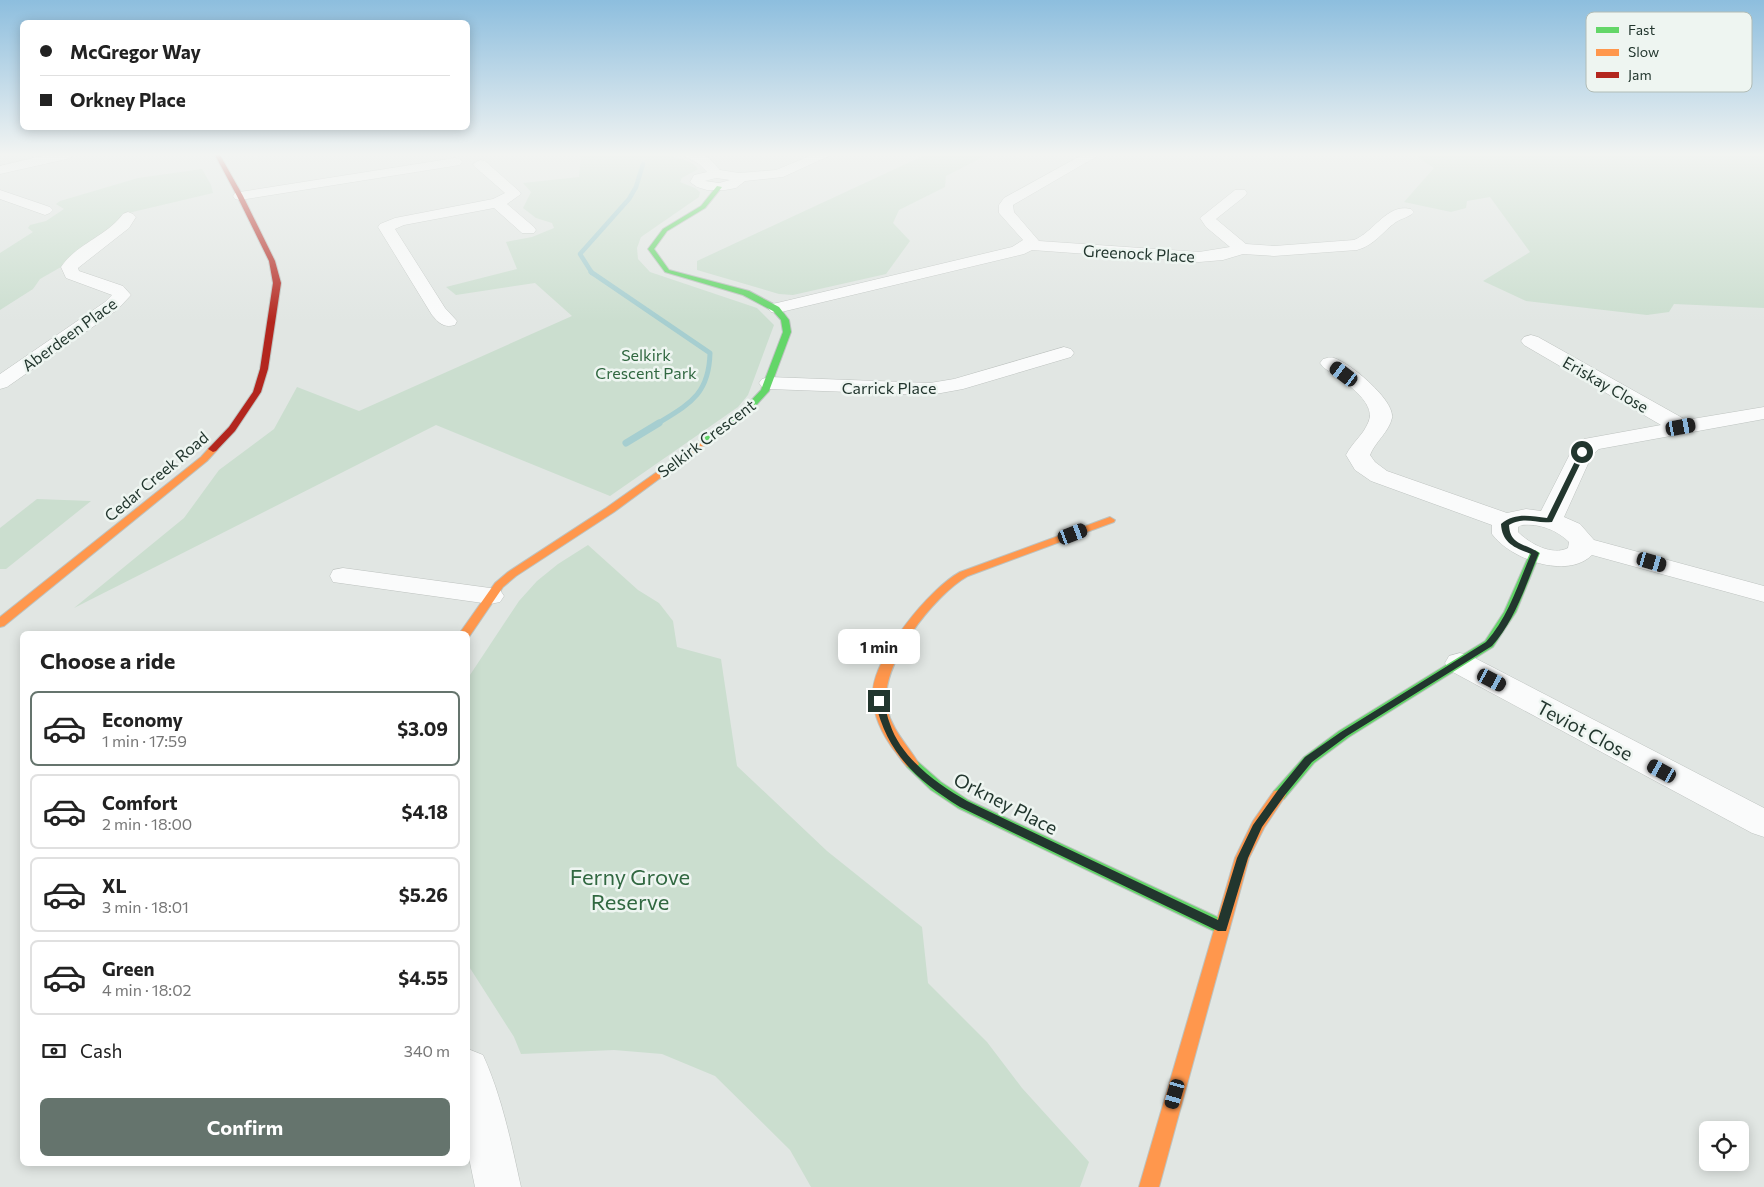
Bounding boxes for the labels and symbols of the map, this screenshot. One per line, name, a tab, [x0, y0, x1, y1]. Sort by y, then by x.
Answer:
legend	[1586, 12, 1752, 92]
text: Fast	[1628, 21, 1655, 38]
text: Slow	[1628, 43, 1659, 60]
text: Jam	[1628, 66, 1652, 83]
street label: Greenock Place	[1083, 241, 1195, 265]
street label: Aberdeen Place	[18, 293, 120, 375]
park label: Selkirk Crescent Park	[595, 345, 697, 382]
street label: Eriskay Close	[1560, 352, 1652, 416]
car	[1327, 359, 1360, 389]
street label: Carrick Place	[842, 378, 936, 397]
street label: Selkirk Crescent	[653, 395, 759, 481]
car	[1664, 417, 1697, 437]
street label: Cedar Creek Road	[100, 427, 212, 525]
route start	[1571, 441, 1593, 463]
car	[1056, 522, 1089, 546]
car	[1635, 551, 1668, 573]
callout: 1 min	[838, 628, 920, 664]
car	[1475, 666, 1508, 694]
route end	[868, 690, 890, 712]
street label: Teviot Close	[1533, 695, 1637, 765]
car	[1645, 757, 1678, 785]
street label: Orkney Place	[950, 767, 1062, 839]
park label: Ferny Grove Reserve	[570, 863, 690, 915]
car	[1163, 1078, 1186, 1110]

